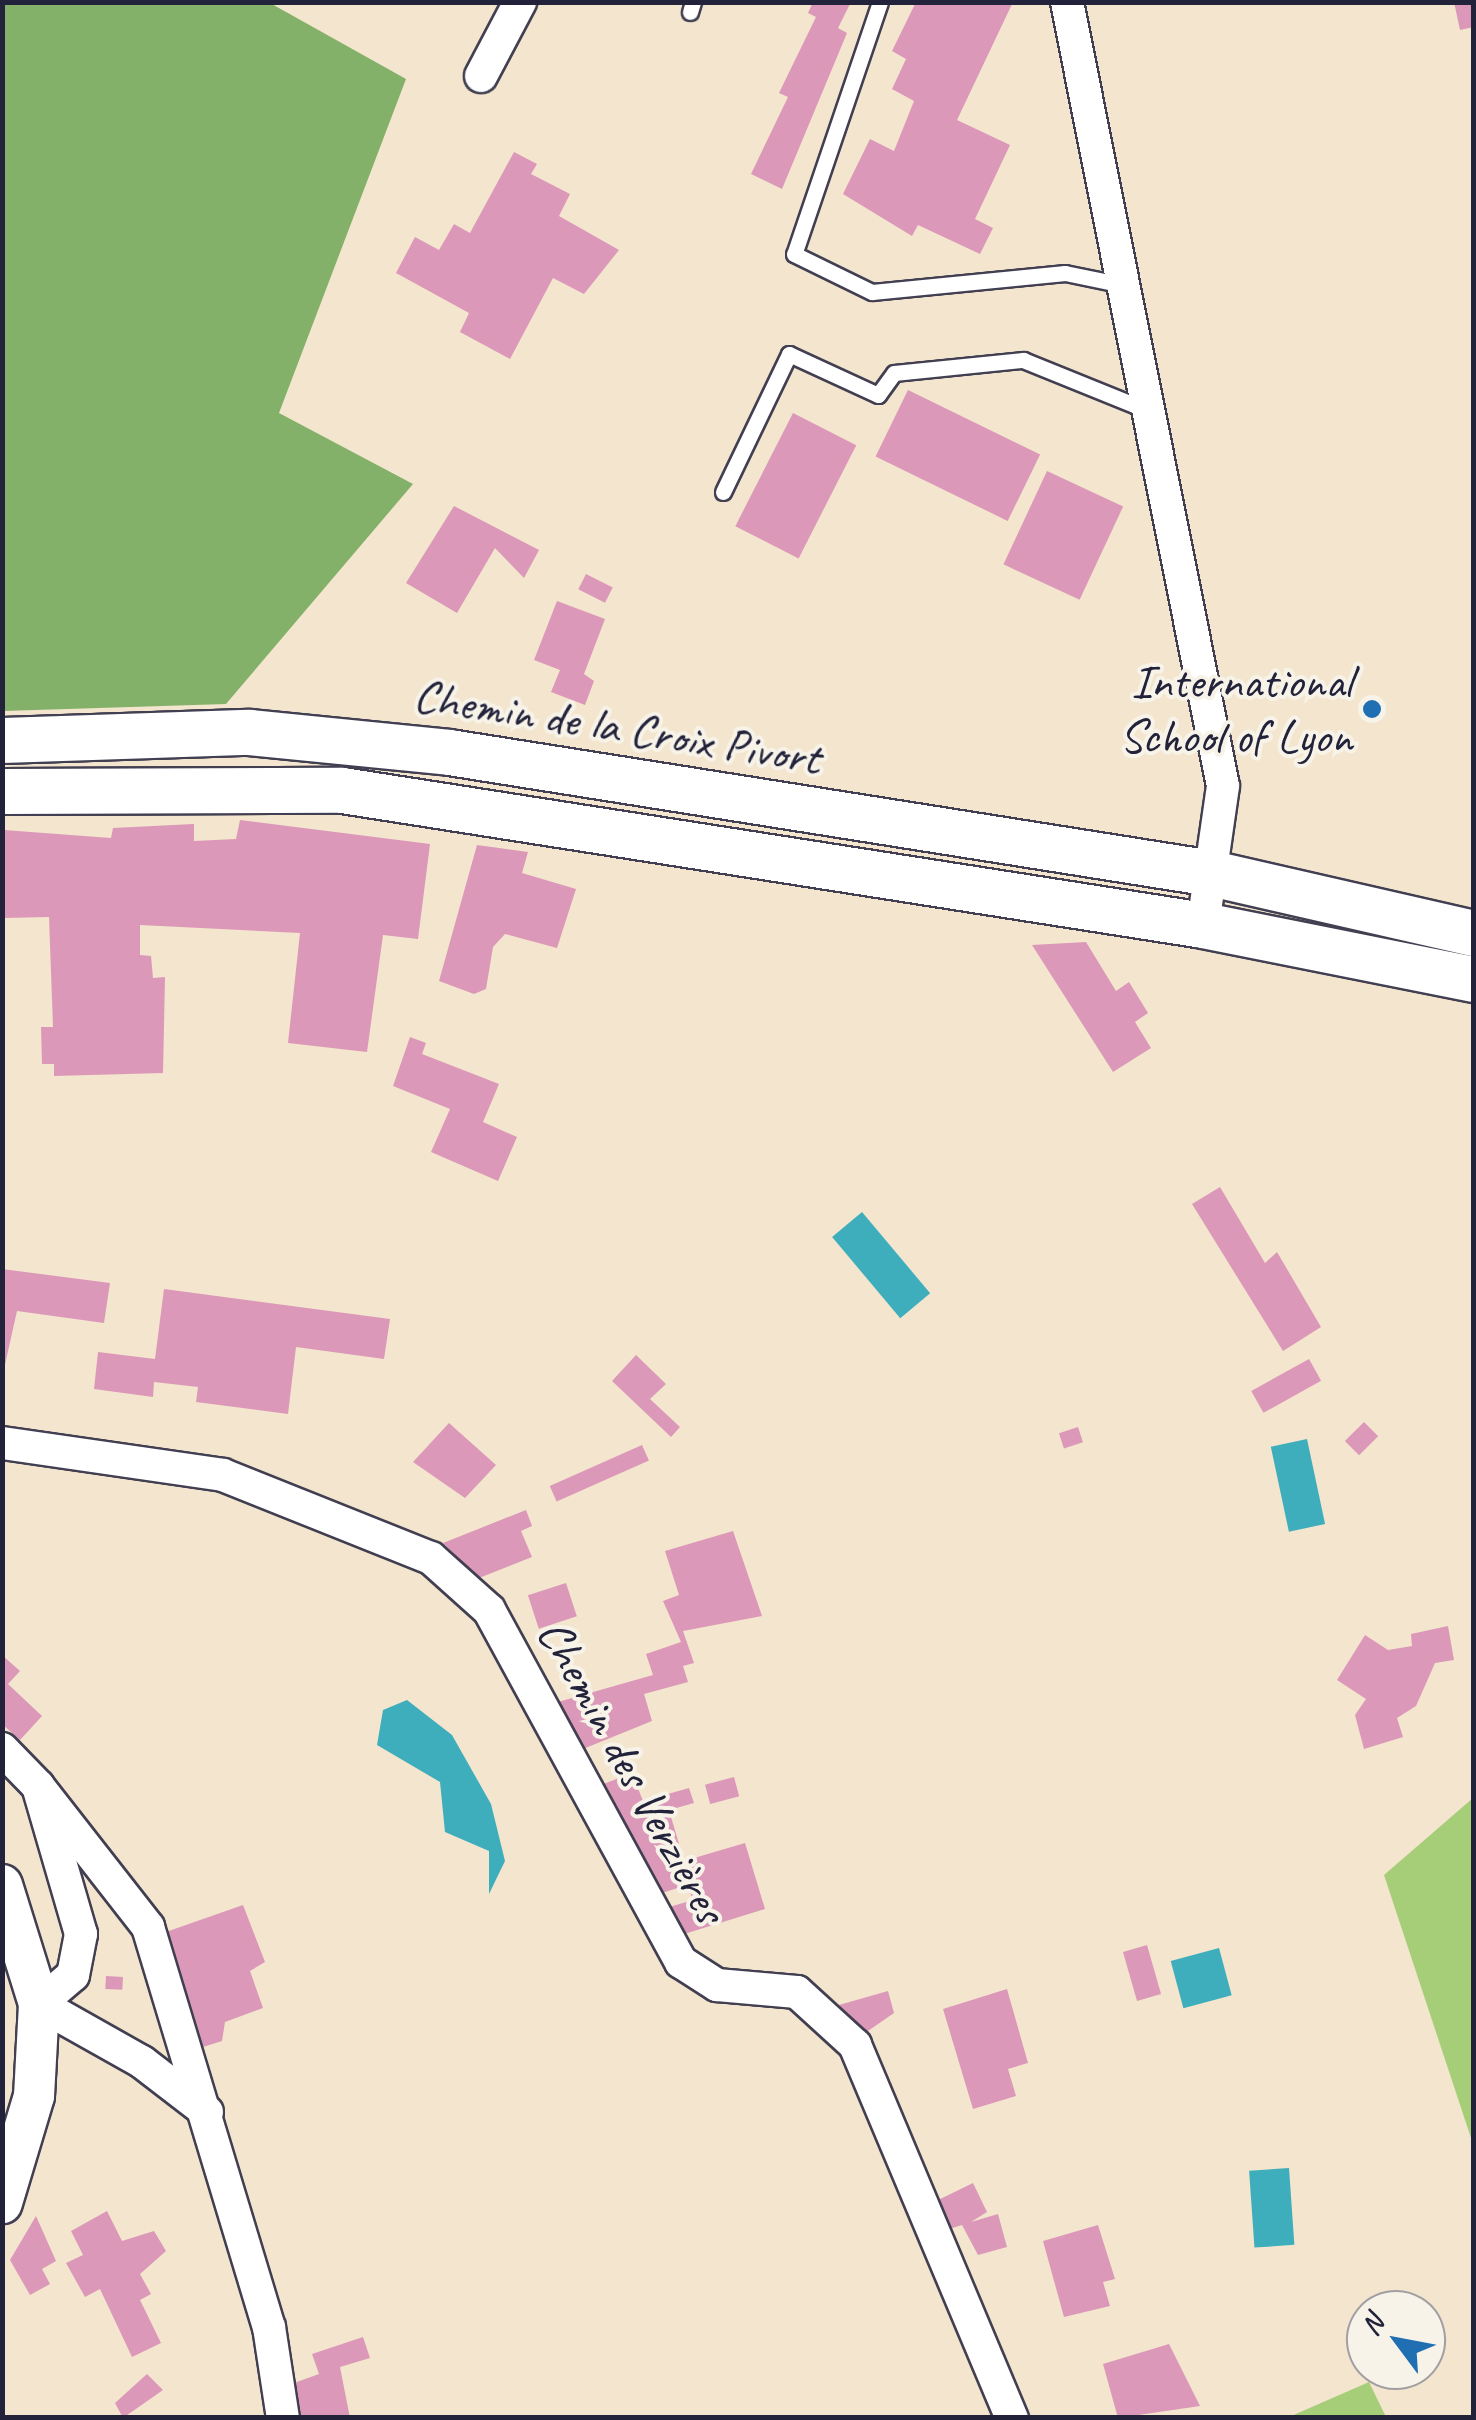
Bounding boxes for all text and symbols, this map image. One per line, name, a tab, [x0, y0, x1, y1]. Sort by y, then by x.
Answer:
place label: International School of Lyon	[1120, 652, 1352, 765]
street label: Chemin de la Croix Pivort	[410, 666, 824, 788]
marker: International School of Lyon	[1361, 698, 1383, 720]
street label: Chemin des Verzières	[525, 1609, 739, 1933]
north arrow	[1346, 2290, 1446, 2390]
text: N	[1352, 2308, 1391, 2342]

